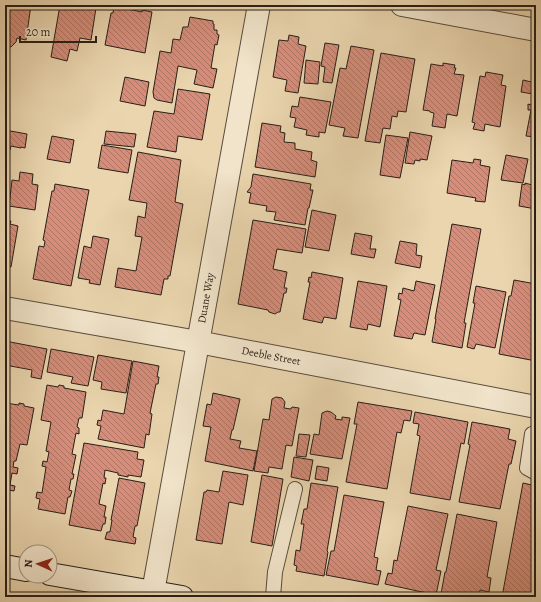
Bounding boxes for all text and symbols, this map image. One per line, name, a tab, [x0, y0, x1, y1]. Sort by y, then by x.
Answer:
scale bar	[20, 18, 96, 44]
text: 20 m	[26, 24, 50, 40]
street label: Duane Way	[194, 271, 218, 324]
street label: Deeble Street	[240, 343, 302, 369]
north arrow	[18, 544, 58, 584]
text: N	[21, 559, 36, 568]

